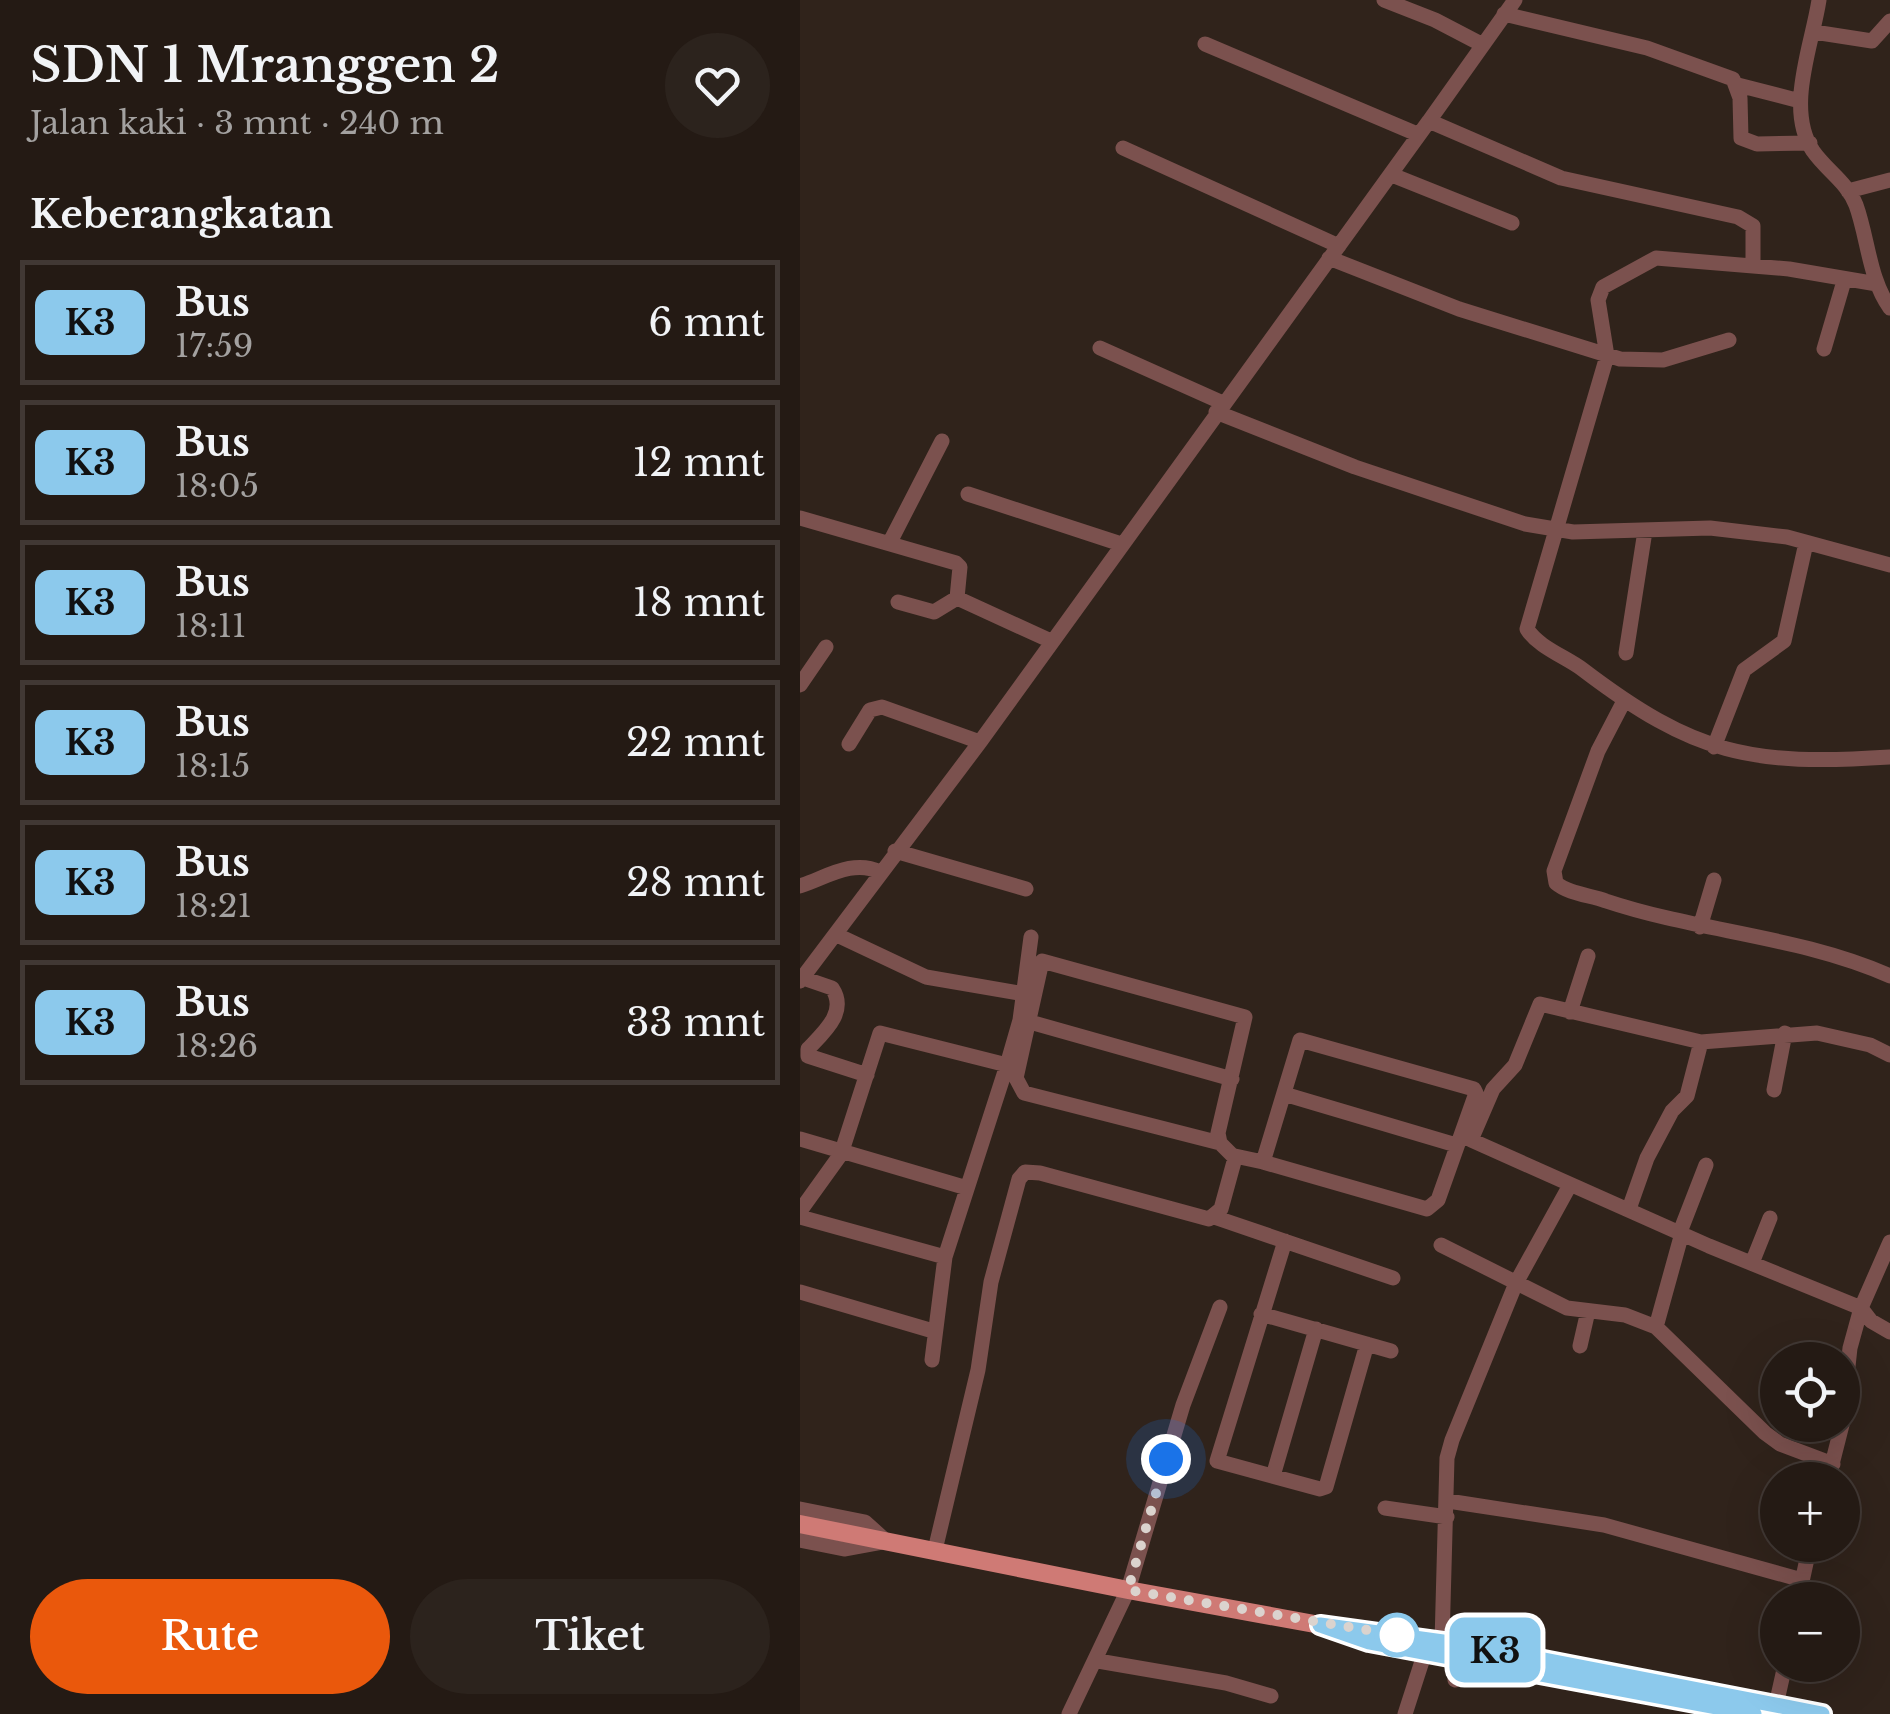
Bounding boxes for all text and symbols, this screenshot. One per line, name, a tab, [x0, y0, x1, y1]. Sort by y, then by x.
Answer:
button: heart	[665, 33, 770, 138]
text: SDN 1 Mranggen 2	[30, 35, 500, 95]
text: Jalan kaki · 3 mnt · 240 m	[30, 103, 444, 143]
text: Keberangkatan	[30, 191, 333, 238]
text: Bus	[175, 279, 250, 326]
text: 6 mnt	[648, 299, 765, 346]
text: K3	[64, 301, 116, 344]
text: 17:59	[175, 326, 253, 366]
text: Bus	[175, 419, 250, 466]
text: 12 mnt	[632, 439, 765, 486]
text: K3	[64, 441, 116, 484]
text: 18:05	[175, 466, 259, 506]
text: Bus	[175, 559, 250, 606]
text: 18 mnt	[633, 579, 765, 626]
text: K3	[64, 581, 116, 624]
text: 18:11	[175, 606, 246, 646]
text: Bus	[175, 699, 250, 746]
text: 22 mnt	[626, 719, 765, 766]
text: K3	[64, 721, 116, 764]
text: 18:15	[175, 746, 250, 786]
text: Bus	[175, 839, 250, 886]
text: 28 mnt	[626, 859, 765, 906]
text: K3	[64, 861, 116, 904]
text: 18:21	[175, 886, 252, 926]
text: Bus	[175, 979, 250, 1026]
text: 33 mnt	[626, 999, 765, 1046]
text: K3	[64, 1001, 116, 1044]
text: 18:26	[175, 1026, 258, 1066]
map controls	[1760, 1342, 1860, 1682]
button: locate	[1760, 1342, 1860, 1442]
your location	[1141, 1434, 1191, 1484]
button: +	[1760, 1462, 1860, 1562]
button: Rute	[30, 1579, 390, 1694]
button: Tiket	[410, 1579, 770, 1694]
button: −	[1760, 1582, 1860, 1682]
unlabelled marker	[1376, 1614, 1418, 1656]
line badge: K3	[1450, 1618, 1540, 1682]
text: K3	[1469, 1629, 1521, 1672]

